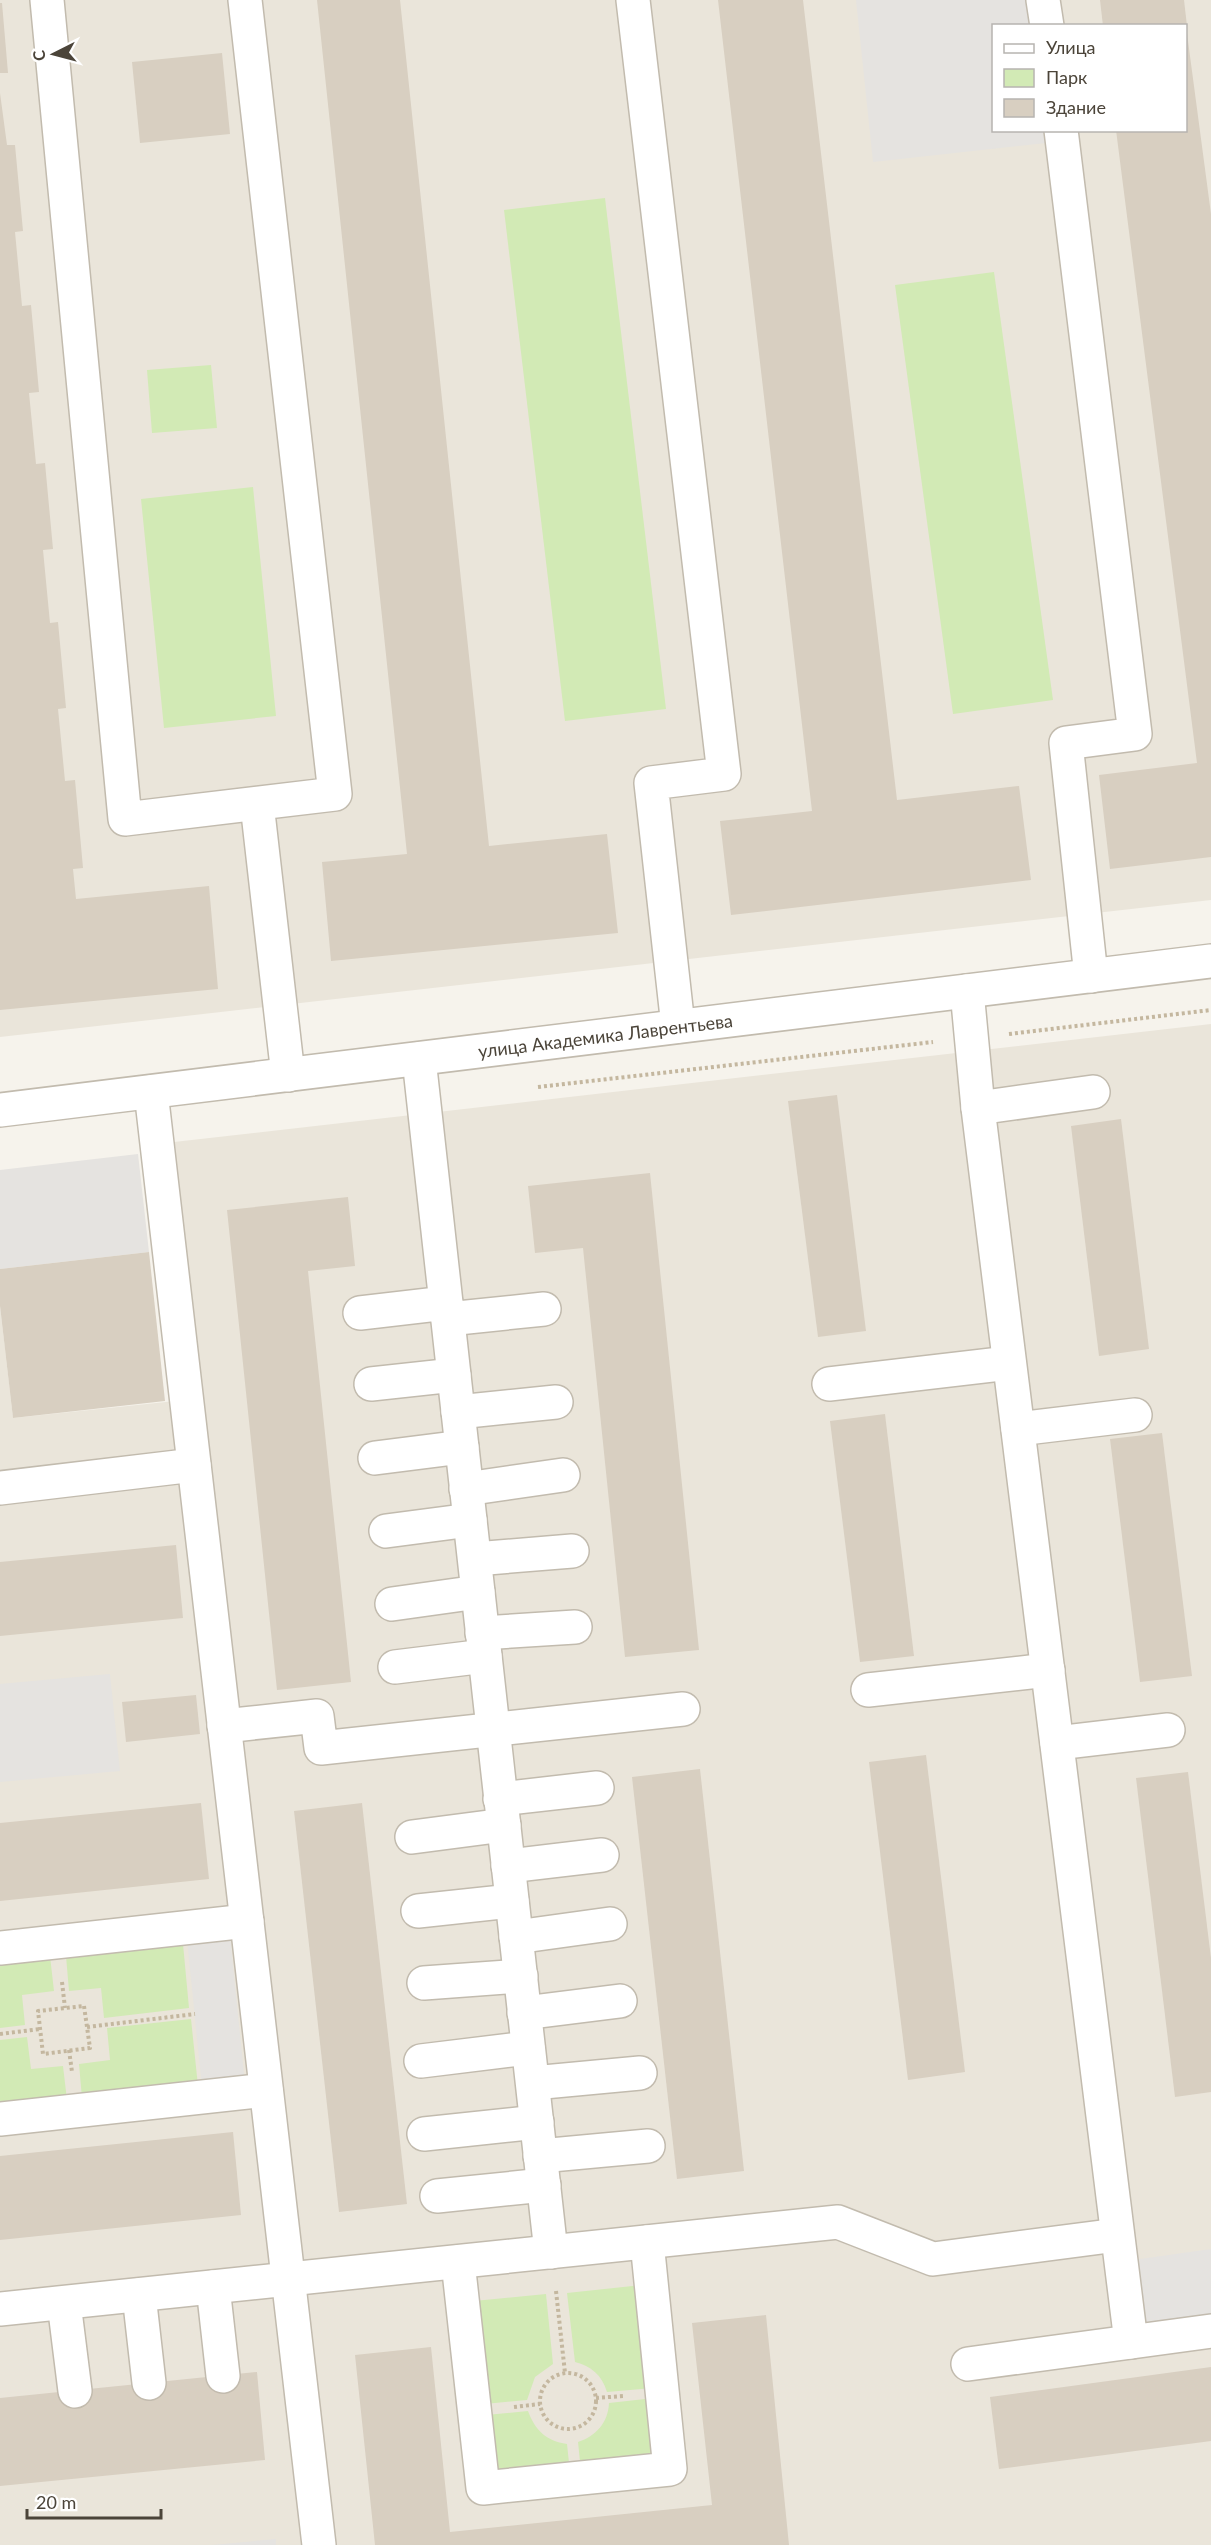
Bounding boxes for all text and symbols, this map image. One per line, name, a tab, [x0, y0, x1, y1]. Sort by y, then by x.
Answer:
north arrow	[24, 24, 84, 84]
legend	[992, 24, 1187, 132]
text: Улица	[1046, 36, 1096, 58]
text: С	[29, 49, 49, 62]
text: Парк	[1046, 66, 1088, 88]
text: Здание	[1046, 96, 1106, 118]
street label: улица Академика Лаврентьева	[477, 1009, 734, 1062]
scale bar	[27, 2482, 160, 2520]
text: 20 m	[36, 2491, 76, 2513]

